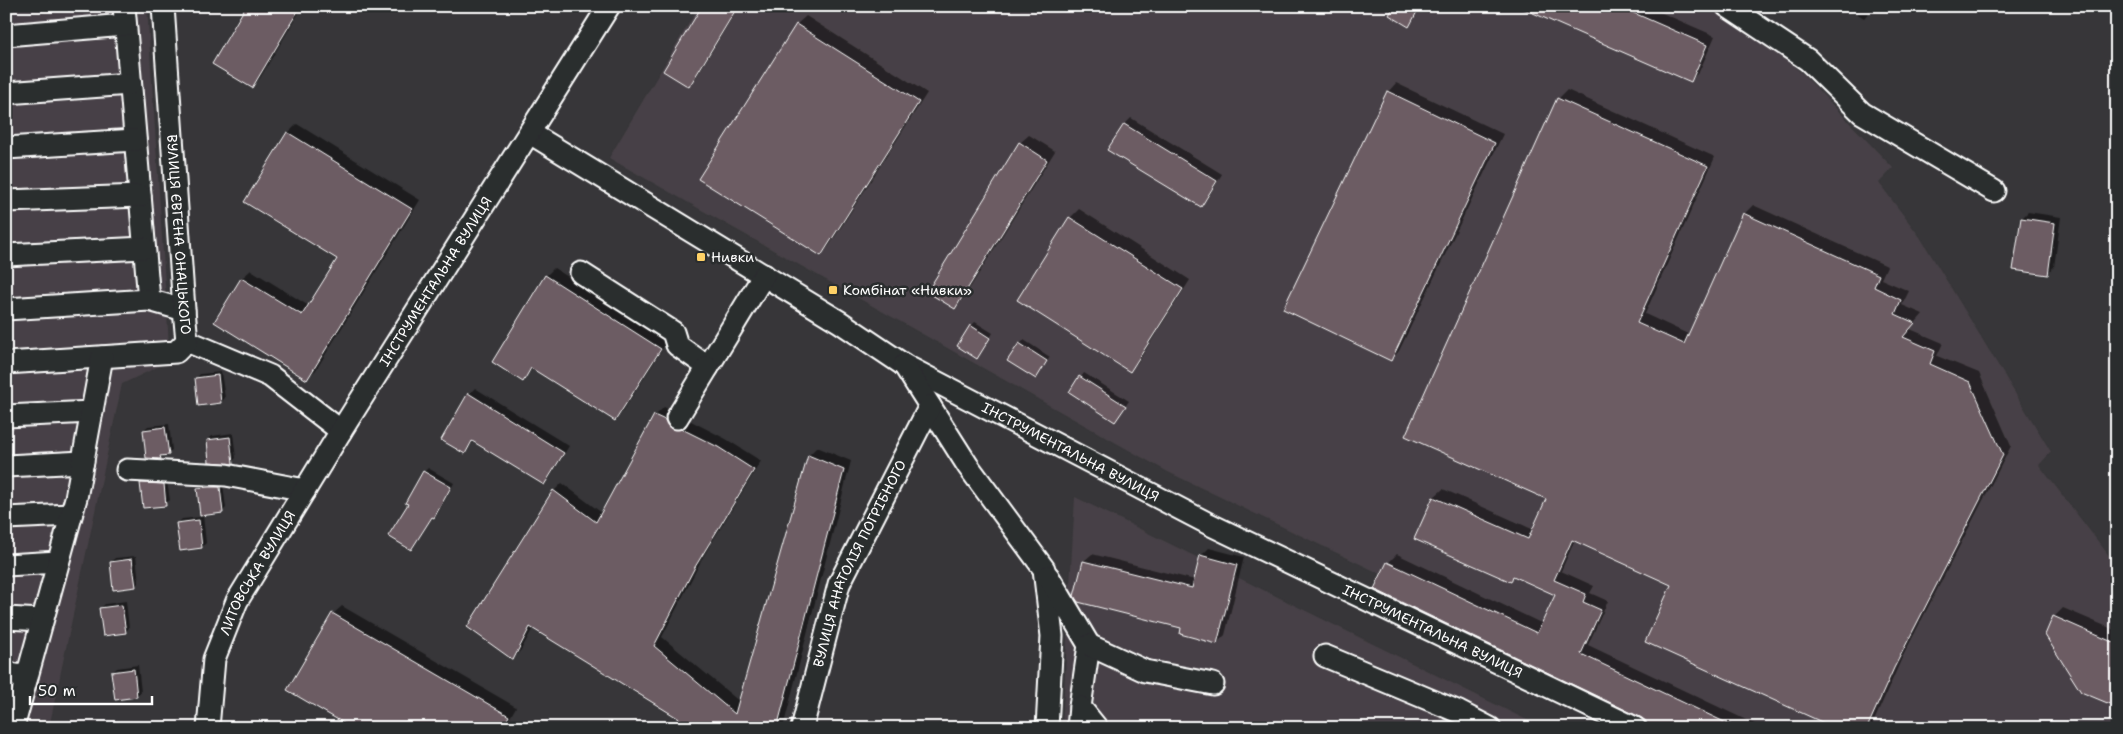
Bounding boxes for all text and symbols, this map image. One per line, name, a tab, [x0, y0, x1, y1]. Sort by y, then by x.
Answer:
street label: ВУЛИЦЯ ЄВГЕНА ОНАЦЬКОГО	[163, 134, 195, 335]
street label: ІНСТРУМЕНТАЛЬНА ВУЛИЦЯ	[375, 193, 496, 370]
place label: Нивки	[711, 248, 754, 266]
marker: Нивки	[695, 251, 707, 263]
place label: Комбінат «Нивки»	[843, 281, 972, 299]
marker: Комбінат «Нивки»	[827, 284, 839, 296]
street label: ІНСТРУМЕНТАЛЬНА ВУЛИЦЯ	[979, 398, 1162, 505]
street label: ВУЛИЦЯ АНАТОЛІЯ ПОГРІБНОГО	[809, 457, 910, 669]
street label: ЛИТОВСЬКА ВУЛИЦЯ	[215, 507, 299, 638]
street label: ІНСТРУМЕНТАЛЬНА ВУЛИЦЯ	[1340, 580, 1525, 682]
scale bar	[30, 674, 152, 706]
text: 50 m	[38, 681, 76, 701]

